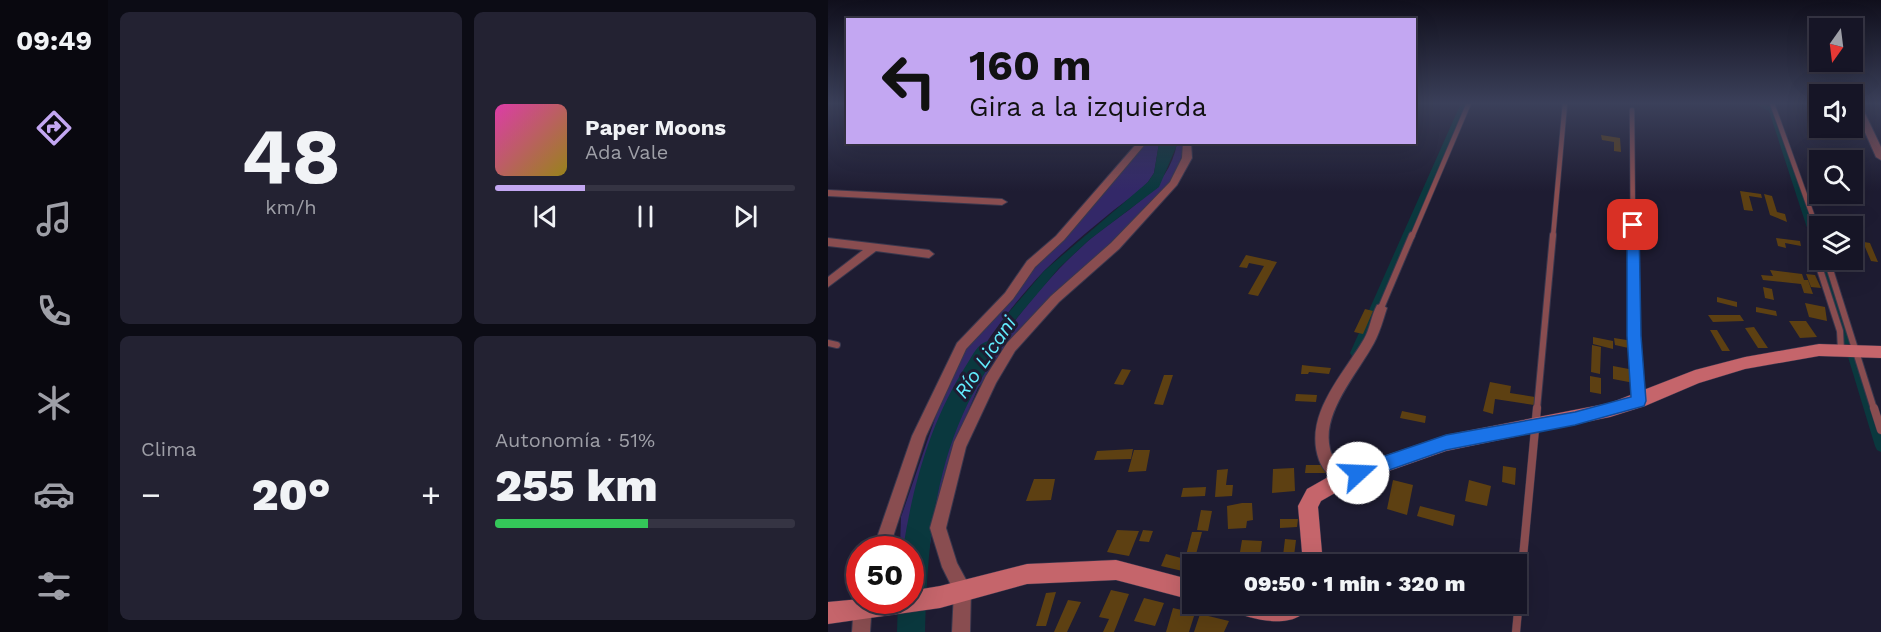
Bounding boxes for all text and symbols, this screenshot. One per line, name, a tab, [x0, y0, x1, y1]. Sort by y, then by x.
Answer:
north arrow	[1809, 18, 1863, 72]
map controls	[1809, 18, 1863, 270]
text: 09:49	[16, 25, 92, 57]
text: 160 m	[969, 41, 1092, 90]
icon: left	[870, 42, 948, 120]
button: sound	[1809, 84, 1863, 138]
text: Gira a la izquierda	[969, 91, 1207, 123]
icon: directions	[33, 107, 75, 149]
text: 48	[241, 110, 341, 202]
text: Paper Moons	[585, 115, 726, 140]
text: Ada Vale	[585, 140, 668, 164]
button: search	[1809, 150, 1863, 204]
text: km/h	[265, 195, 317, 219]
icon: music	[33, 198, 75, 240]
pin	[1607, 199, 1658, 250]
icon: previous	[529, 200, 562, 233]
icon: pause	[629, 200, 662, 233]
icon: next	[729, 200, 762, 233]
icon: arrive	[1616, 208, 1649, 241]
button: layers	[1809, 216, 1863, 270]
icon: phone	[33, 290, 75, 332]
water label: Río Licani	[949, 311, 1022, 402]
icon: climate	[33, 382, 75, 424]
text: Autonomía · 51%	[495, 428, 655, 452]
text: Clima	[141, 437, 197, 461]
position arrow	[1326, 441, 1390, 505]
text: 255 km	[495, 459, 658, 512]
text: 20°	[251, 468, 331, 521]
icon: car	[33, 473, 75, 515]
text: −	[141, 475, 161, 514]
text: +	[421, 475, 441, 514]
speed limit sign: 50	[846, 536, 924, 614]
icon: filters	[33, 565, 75, 607]
text: 09:50 · 1 min · 320 m	[1244, 571, 1465, 596]

